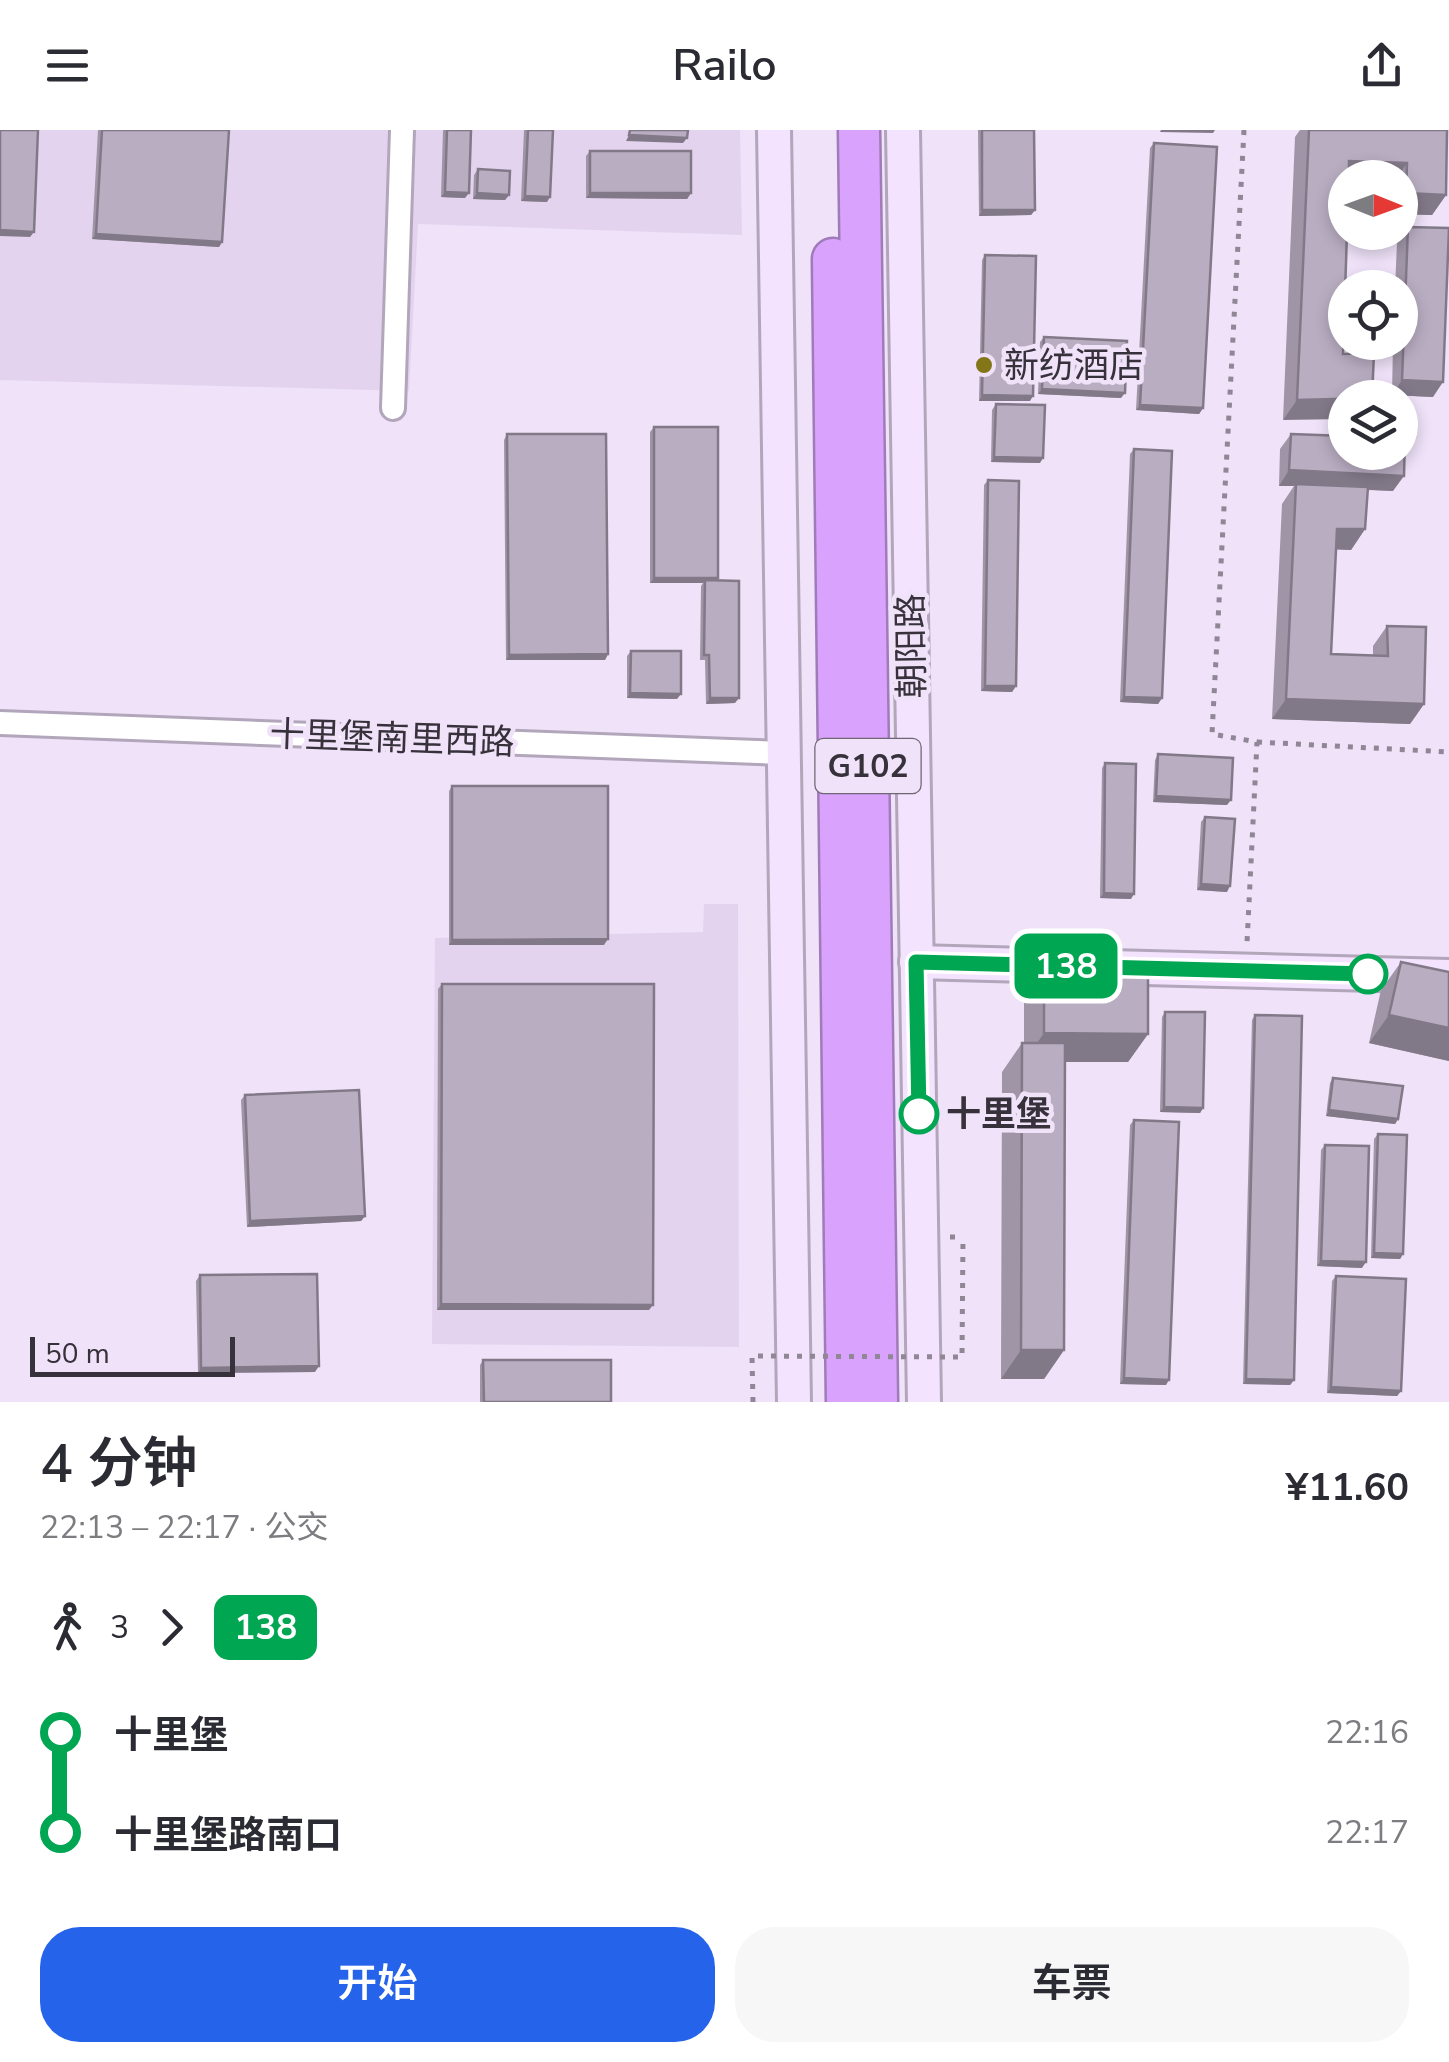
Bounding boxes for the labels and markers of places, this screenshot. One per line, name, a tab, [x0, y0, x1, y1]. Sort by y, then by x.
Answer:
place label: 新纺酒店	[1004, 342, 1144, 389]
marker: 新纺酒店	[973, 354, 995, 376]
unlabelled marker	[1349, 955, 1387, 993]
place label: 十里堡	[946, 1091, 1051, 1138]
marker: 十里堡	[900, 1095, 938, 1133]

